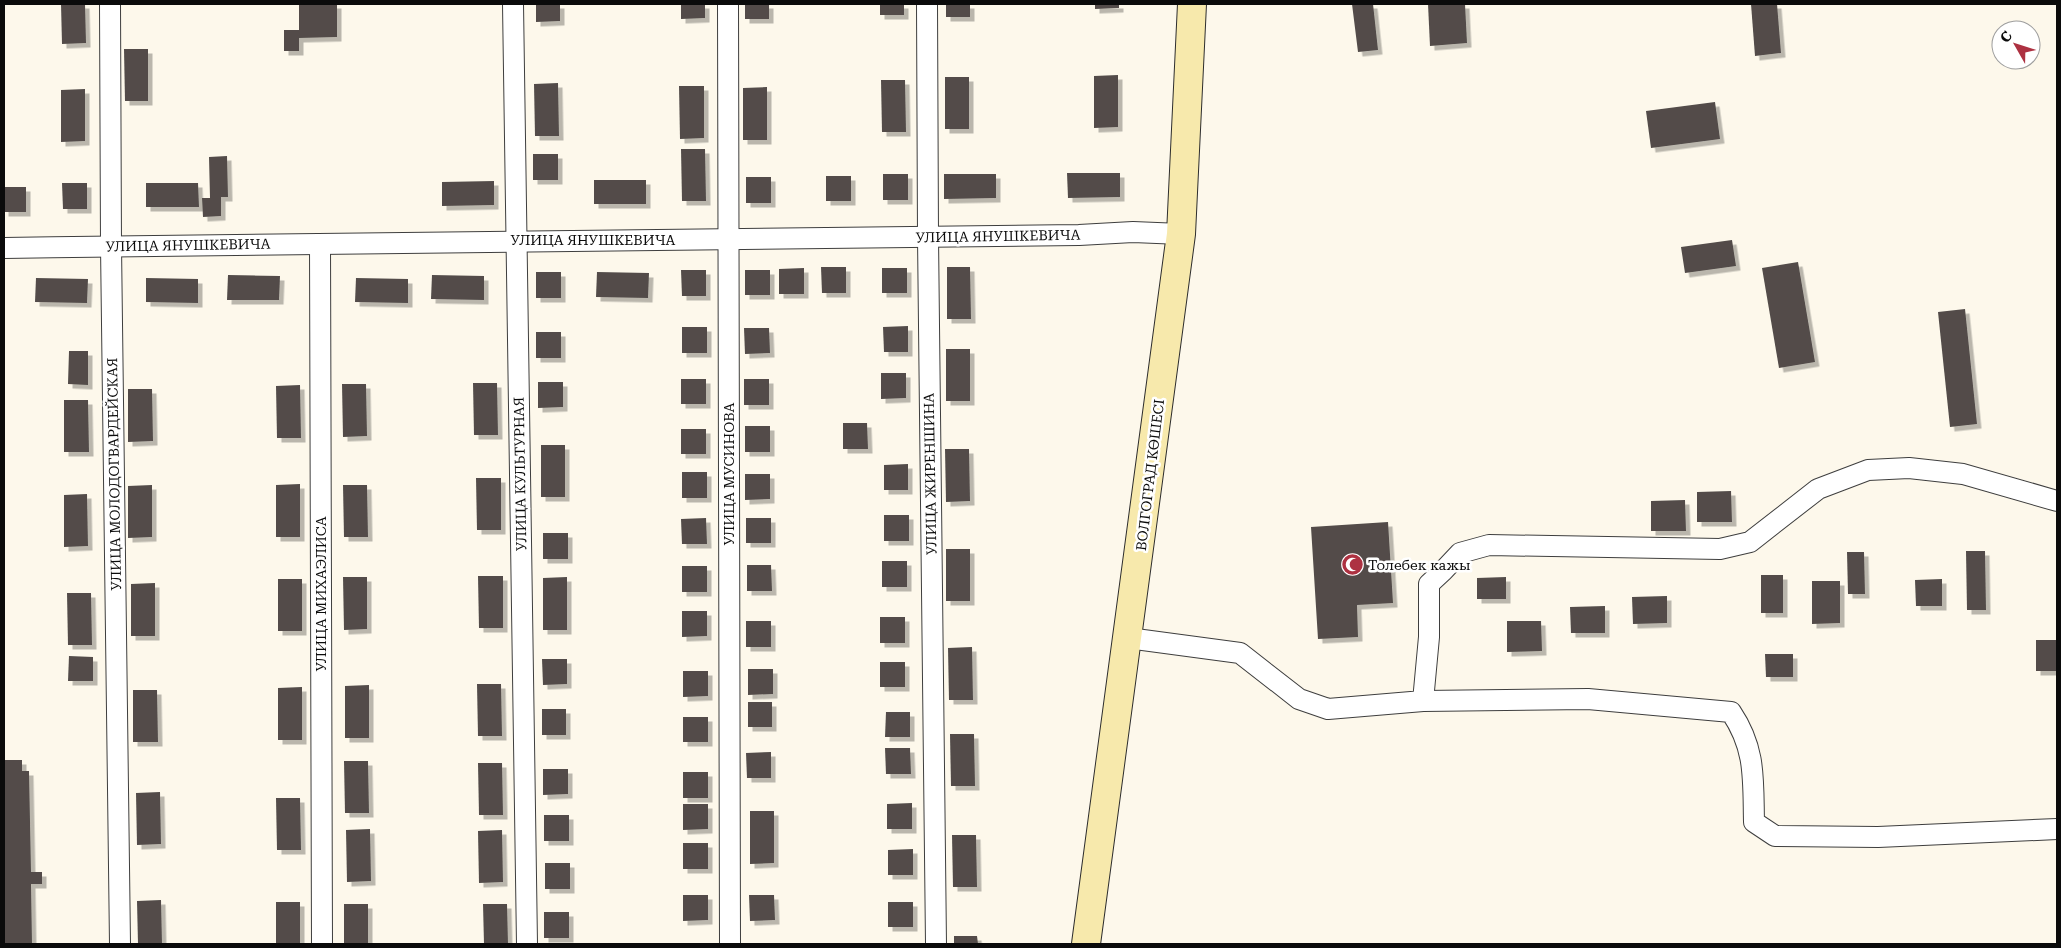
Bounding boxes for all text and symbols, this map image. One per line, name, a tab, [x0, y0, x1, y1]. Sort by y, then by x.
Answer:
north arrow	[1991, 20, 2041, 70]
text: С	[1997, 28, 2015, 46]
street label: УЛИЦА ЯНУШКЕВИЧА	[915, 227, 1081, 245]
street label: УЛИЦА ЯНУШКЕВИЧА	[511, 232, 676, 248]
street label: УЛИЦА ЯНУШКЕВИЧА	[105, 236, 271, 254]
street label: УЛИЦА МОЛОДОГВАРДЕЙСКАЯ	[104, 357, 124, 591]
street label: УЛИЦА ЖИРЕНШИНА	[921, 393, 939, 555]
street label: УЛИЦА КУЛЬТУРНАЯ	[511, 397, 529, 551]
street label: ВОЛГОГРАД КӨШЕСІ	[1133, 398, 1167, 552]
street label: УЛИЦА МУСИНОВА	[721, 402, 737, 545]
street label: УЛИЦА МИХАЭЛИСА	[313, 516, 329, 672]
mosque icon: Толебек кажы	[1340, 553, 1364, 577]
place label: Толебек кажы	[1368, 557, 1471, 573]

